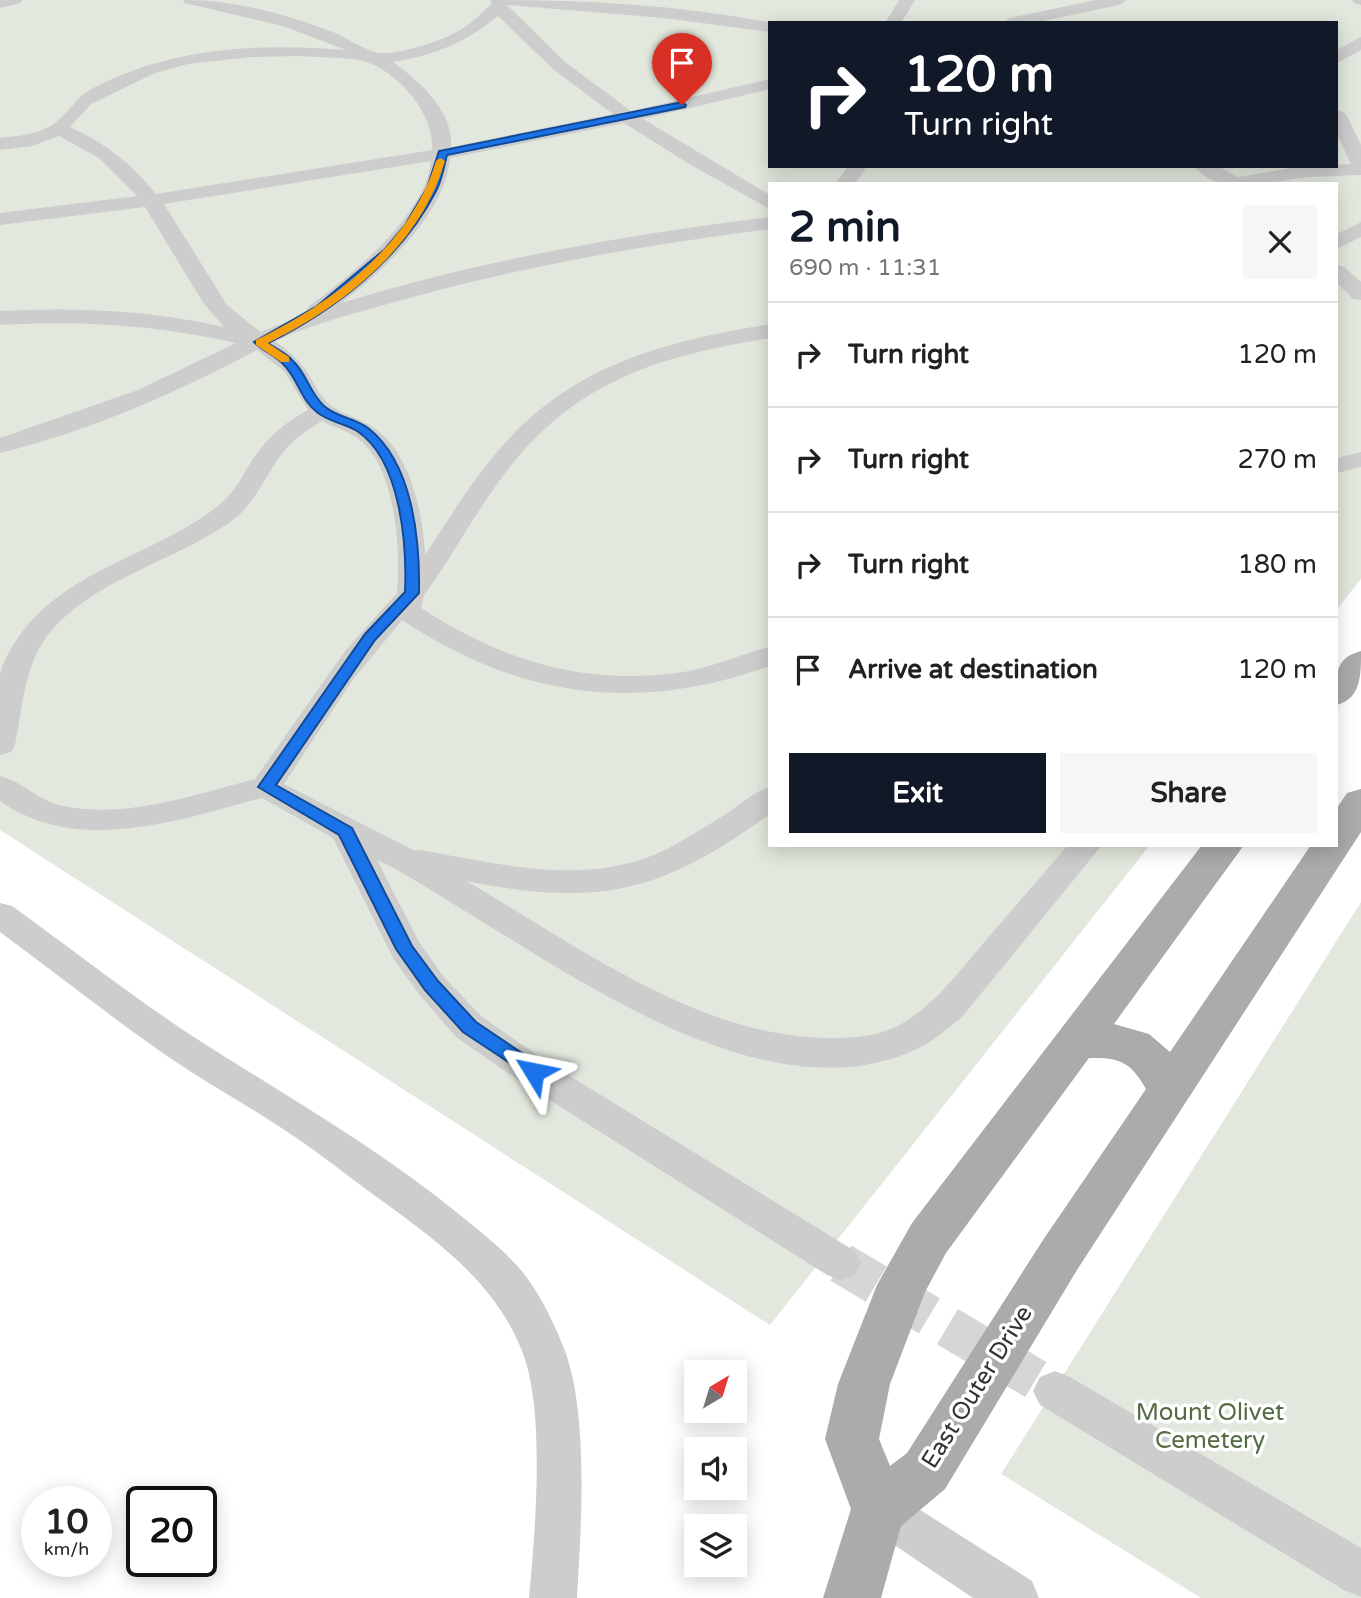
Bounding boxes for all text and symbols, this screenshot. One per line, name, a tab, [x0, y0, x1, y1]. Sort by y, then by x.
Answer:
pin	[652, 33, 712, 105]
icon: arrive	[663, 44, 701, 82]
text: 120 m	[904, 46, 1054, 105]
icon: right	[789, 49, 880, 140]
text: Turn right	[904, 106, 1053, 144]
text: 2 min	[789, 202, 901, 253]
button: close	[1243, 205, 1317, 279]
text: 690 m · 11:31	[789, 254, 941, 282]
icon: right	[789, 336, 827, 374]
text: Turn right	[848, 339, 969, 370]
text: 120 m	[1237, 339, 1317, 370]
icon: right	[789, 441, 827, 479]
text: Turn right	[848, 444, 969, 475]
text: 270 m	[1237, 444, 1317, 475]
icon: right	[789, 546, 827, 584]
text: Turn right	[848, 549, 969, 580]
text: 180 m	[1237, 549, 1317, 580]
icon: arrive	[789, 651, 827, 689]
text: Arrive at destination	[848, 654, 1098, 685]
text: 120 m	[1237, 654, 1317, 685]
button: Exit	[789, 753, 1046, 833]
button: Share	[1060, 753, 1317, 833]
position arrow	[497, 1035, 571, 1109]
street label: East Outer Drive	[915, 1300, 1039, 1474]
north arrow	[684, 1360, 747, 1423]
map controls	[684, 1360, 747, 1577]
park label: Mount Olivet Cemetery	[1136, 1398, 1284, 1455]
button: sound	[684, 1437, 747, 1500]
speed limit sign: 20	[126, 1486, 217, 1577]
text: 10	[45, 1501, 88, 1543]
button: layers	[684, 1514, 747, 1577]
text: km/h	[44, 1538, 89, 1560]

